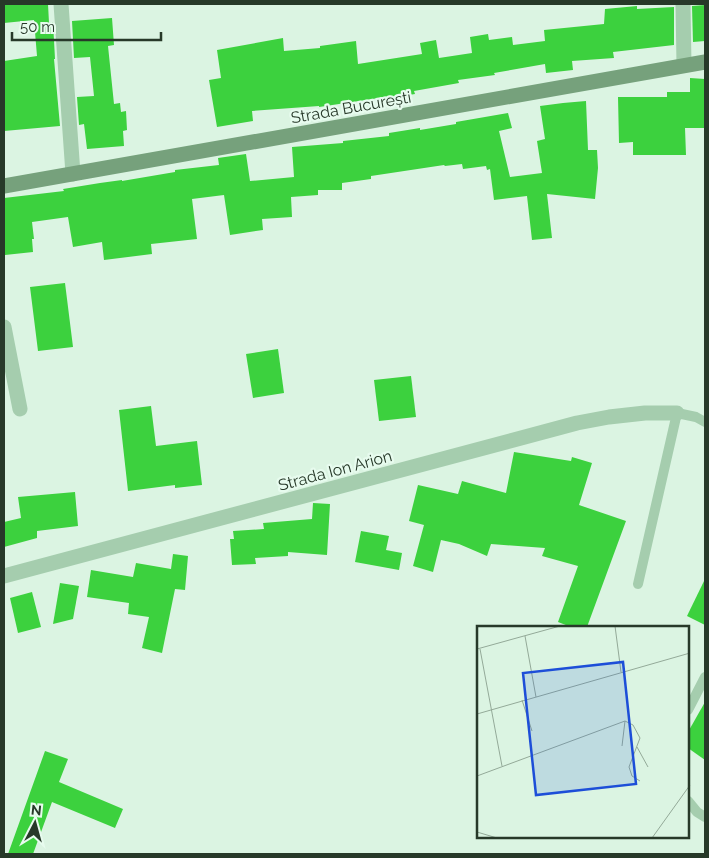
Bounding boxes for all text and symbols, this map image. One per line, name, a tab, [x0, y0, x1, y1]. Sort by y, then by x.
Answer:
scale bar	[12, 10, 161, 42]
text: 50 m	[20, 18, 55, 36]
street label: Strada București	[289, 88, 413, 127]
street label: Strada Ion Arion	[276, 446, 394, 495]
inset map	[477, 626, 689, 838]
north arrow	[10, 798, 60, 848]
text: N	[30, 802, 43, 819]

